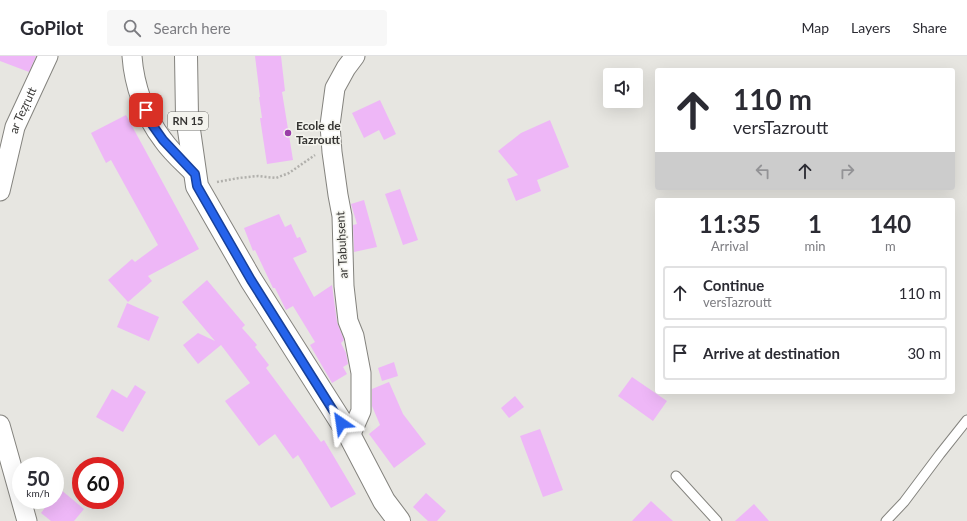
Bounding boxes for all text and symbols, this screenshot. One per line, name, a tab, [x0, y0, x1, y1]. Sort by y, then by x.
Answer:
search box	[107, 10, 387, 46]
text: GoPilot	[20, 16, 83, 39]
icon: search	[121, 17, 143, 39]
text: Search here	[153, 19, 231, 37]
text: Map	[801, 19, 829, 36]
text: Layers	[851, 19, 891, 36]
text: Share	[913, 19, 947, 36]
map controls	[603, 68, 643, 108]
button: sound	[603, 68, 643, 108]
text: 110 m	[733, 82, 812, 116]
street label: ar Teẓṛutt	[6, 84, 40, 135]
icon: ahead	[667, 84, 719, 136]
pin	[129, 93, 163, 127]
icon: arrive	[135, 99, 157, 121]
road number: RN 15	[168, 112, 208, 130]
text: versTazroutt	[733, 116, 828, 138]
place label: Ecole de Tazroutt	[296, 118, 341, 147]
marker: Ecole de Tazroutt	[283, 128, 293, 138]
icon: left	[752, 160, 774, 182]
icon: ahead	[794, 160, 816, 182]
icon: right	[836, 160, 858, 182]
text: 11:35	[699, 209, 761, 238]
text: 1	[808, 209, 822, 238]
text: 140	[869, 209, 911, 238]
street label: ar Tabuḥsent	[332, 210, 351, 279]
text: Arrival	[711, 238, 748, 254]
text: min	[805, 238, 826, 254]
text: m	[885, 238, 896, 254]
text: Continue	[703, 276, 764, 294]
icon: ahead	[669, 282, 691, 304]
text: 110 m	[899, 284, 941, 302]
text: versTazroutt	[703, 294, 772, 310]
icon: arrive	[669, 342, 691, 364]
text: Arrive at destination	[703, 344, 840, 362]
text: 30 m	[907, 344, 941, 362]
position arrow	[320, 402, 362, 444]
speed limit sign: 60	[72, 457, 124, 509]
text: 50	[26, 466, 50, 490]
text: km/h	[26, 487, 50, 499]

